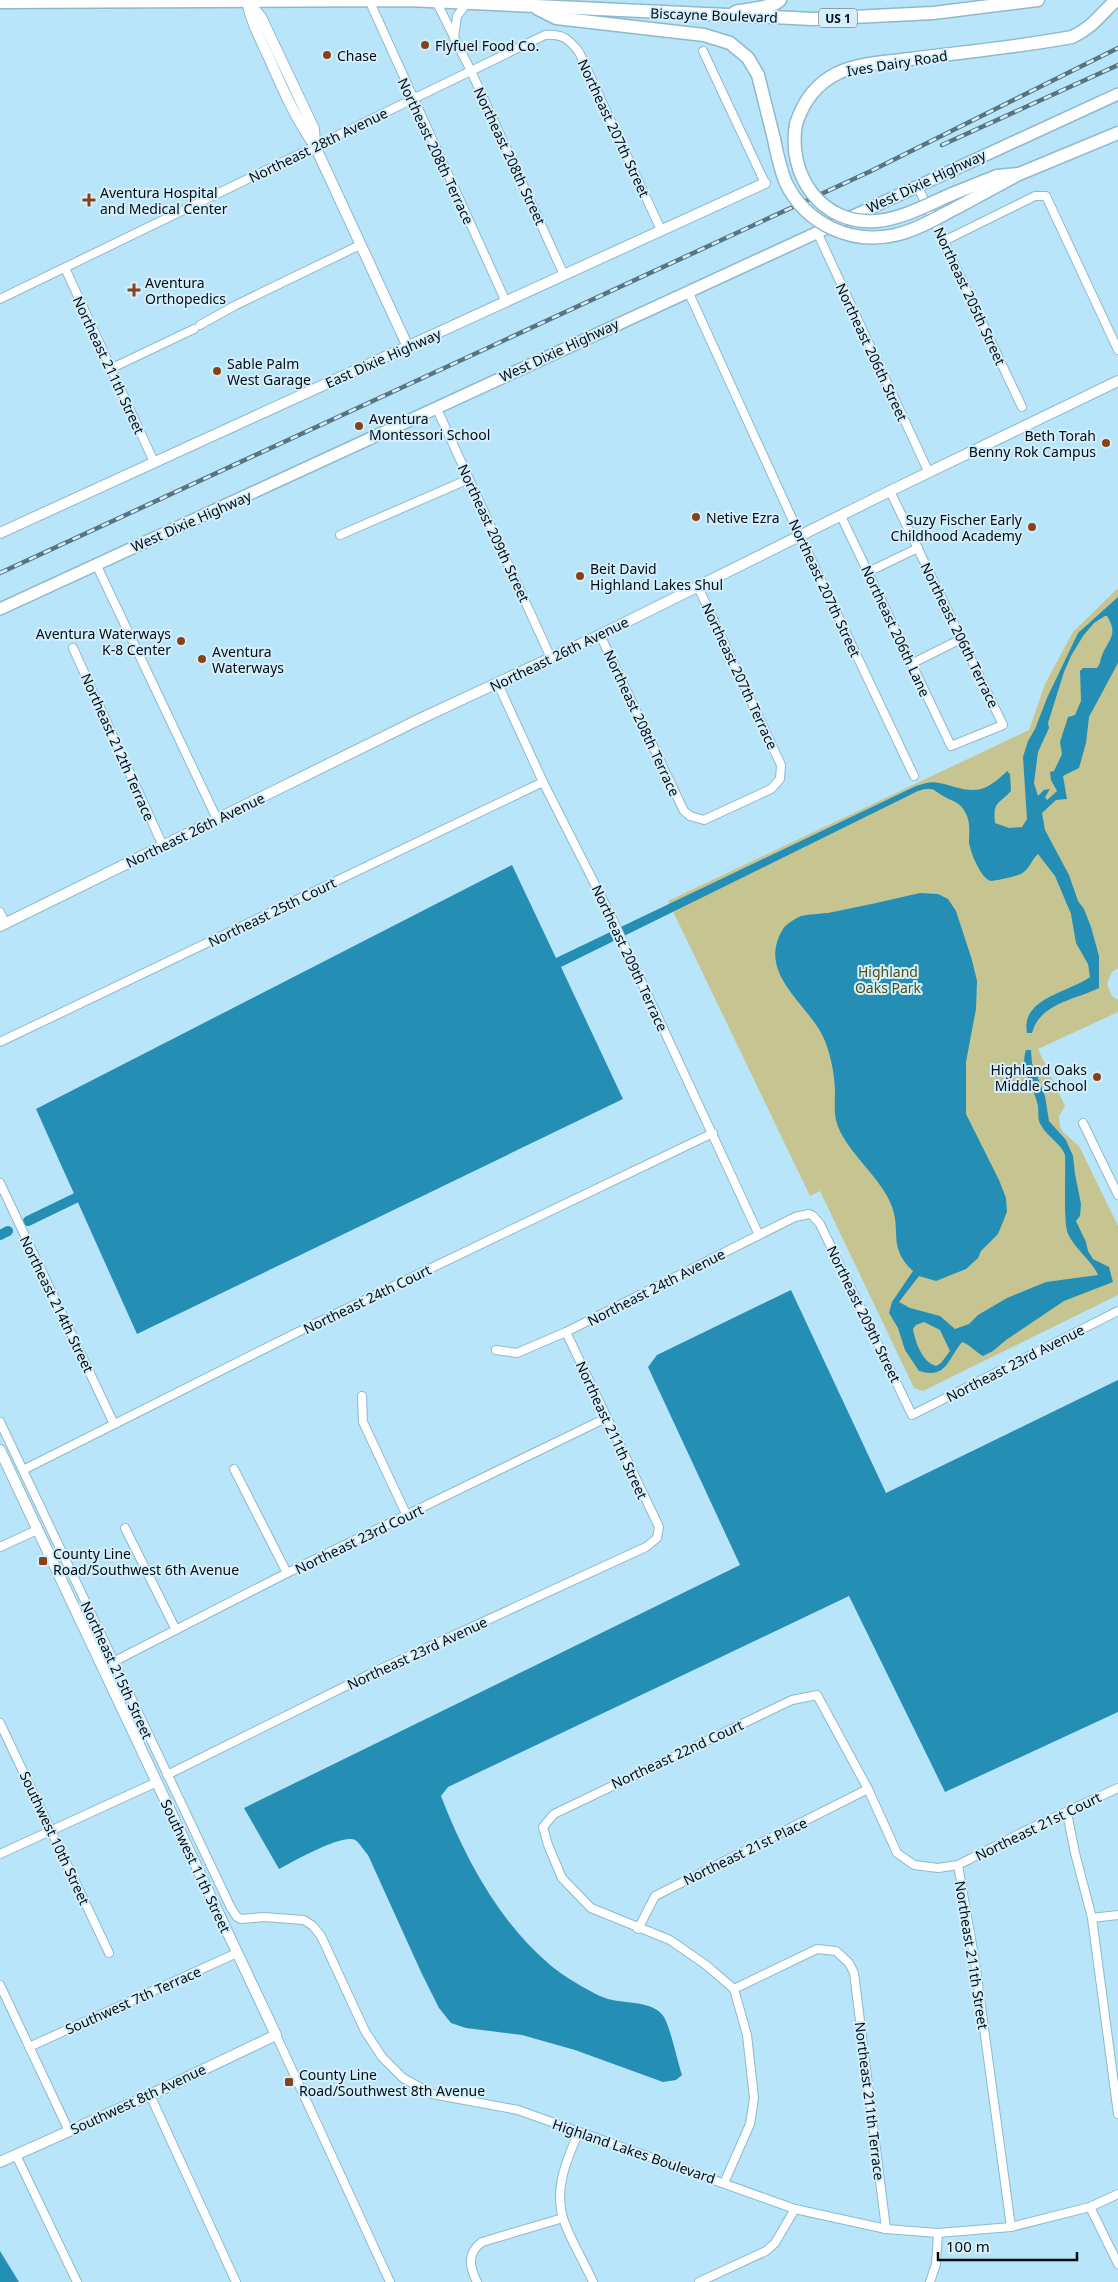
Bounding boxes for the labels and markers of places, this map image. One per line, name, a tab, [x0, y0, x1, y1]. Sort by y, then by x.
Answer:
place label: Flyfuel Food Co.	[435, 36, 539, 55]
marker: Flyfuel Food Co.	[419, 39, 431, 51]
place label: Chase	[337, 46, 377, 65]
marker: Chase	[321, 49, 333, 61]
place label: Aventura Hospital and Medical Center	[100, 183, 228, 218]
marker: Aventura Hospital and Medical Center	[82, 193, 96, 207]
place label: Aventura Orthopedics	[145, 273, 226, 308]
marker: Aventura Orthopedics	[127, 283, 141, 297]
place label: Sable Palm West Garage	[227, 354, 311, 389]
marker: Sable Palm West Garage	[211, 365, 223, 377]
place label: Aventura Montessori School	[369, 409, 490, 444]
marker: Aventura Montessori School	[353, 420, 365, 432]
place label: Beth Torah Benny Rok Campus	[969, 426, 1096, 461]
marker: Beth Torah Benny Rok Campus	[1100, 437, 1112, 449]
place label: Netive Ezra	[706, 508, 780, 527]
place label: Suzy Fischer Early Childhood Academy	[891, 510, 1023, 545]
marker: Netive Ezra	[690, 511, 702, 523]
marker: Suzy Fischer Early Childhood Academy	[1026, 521, 1038, 533]
place label: Beit David Highland Lakes Shul	[590, 559, 723, 594]
marker: Beit David Highland Lakes Shul	[574, 570, 586, 582]
place label: Aventura Waterways K-8 Center	[36, 624, 171, 659]
marker: Aventura Waterways K-8 Center	[175, 635, 187, 647]
place label: Aventura Waterways	[212, 642, 284, 677]
marker: Aventura Waterways	[196, 653, 208, 665]
place label: Highland Oaks Middle School	[990, 1060, 1087, 1095]
marker: Highland Oaks Middle School	[1091, 1071, 1103, 1083]
place label: County Line Road/Southwest 6th Avenue	[53, 1544, 239, 1579]
marker: County Line Road/Southwest 6th Avenue	[37, 1555, 49, 1567]
place label: County Line Road/Southwest 8th Avenue	[299, 2065, 485, 2100]
marker: County Line Road/Southwest 8th Avenue	[283, 2076, 295, 2088]

